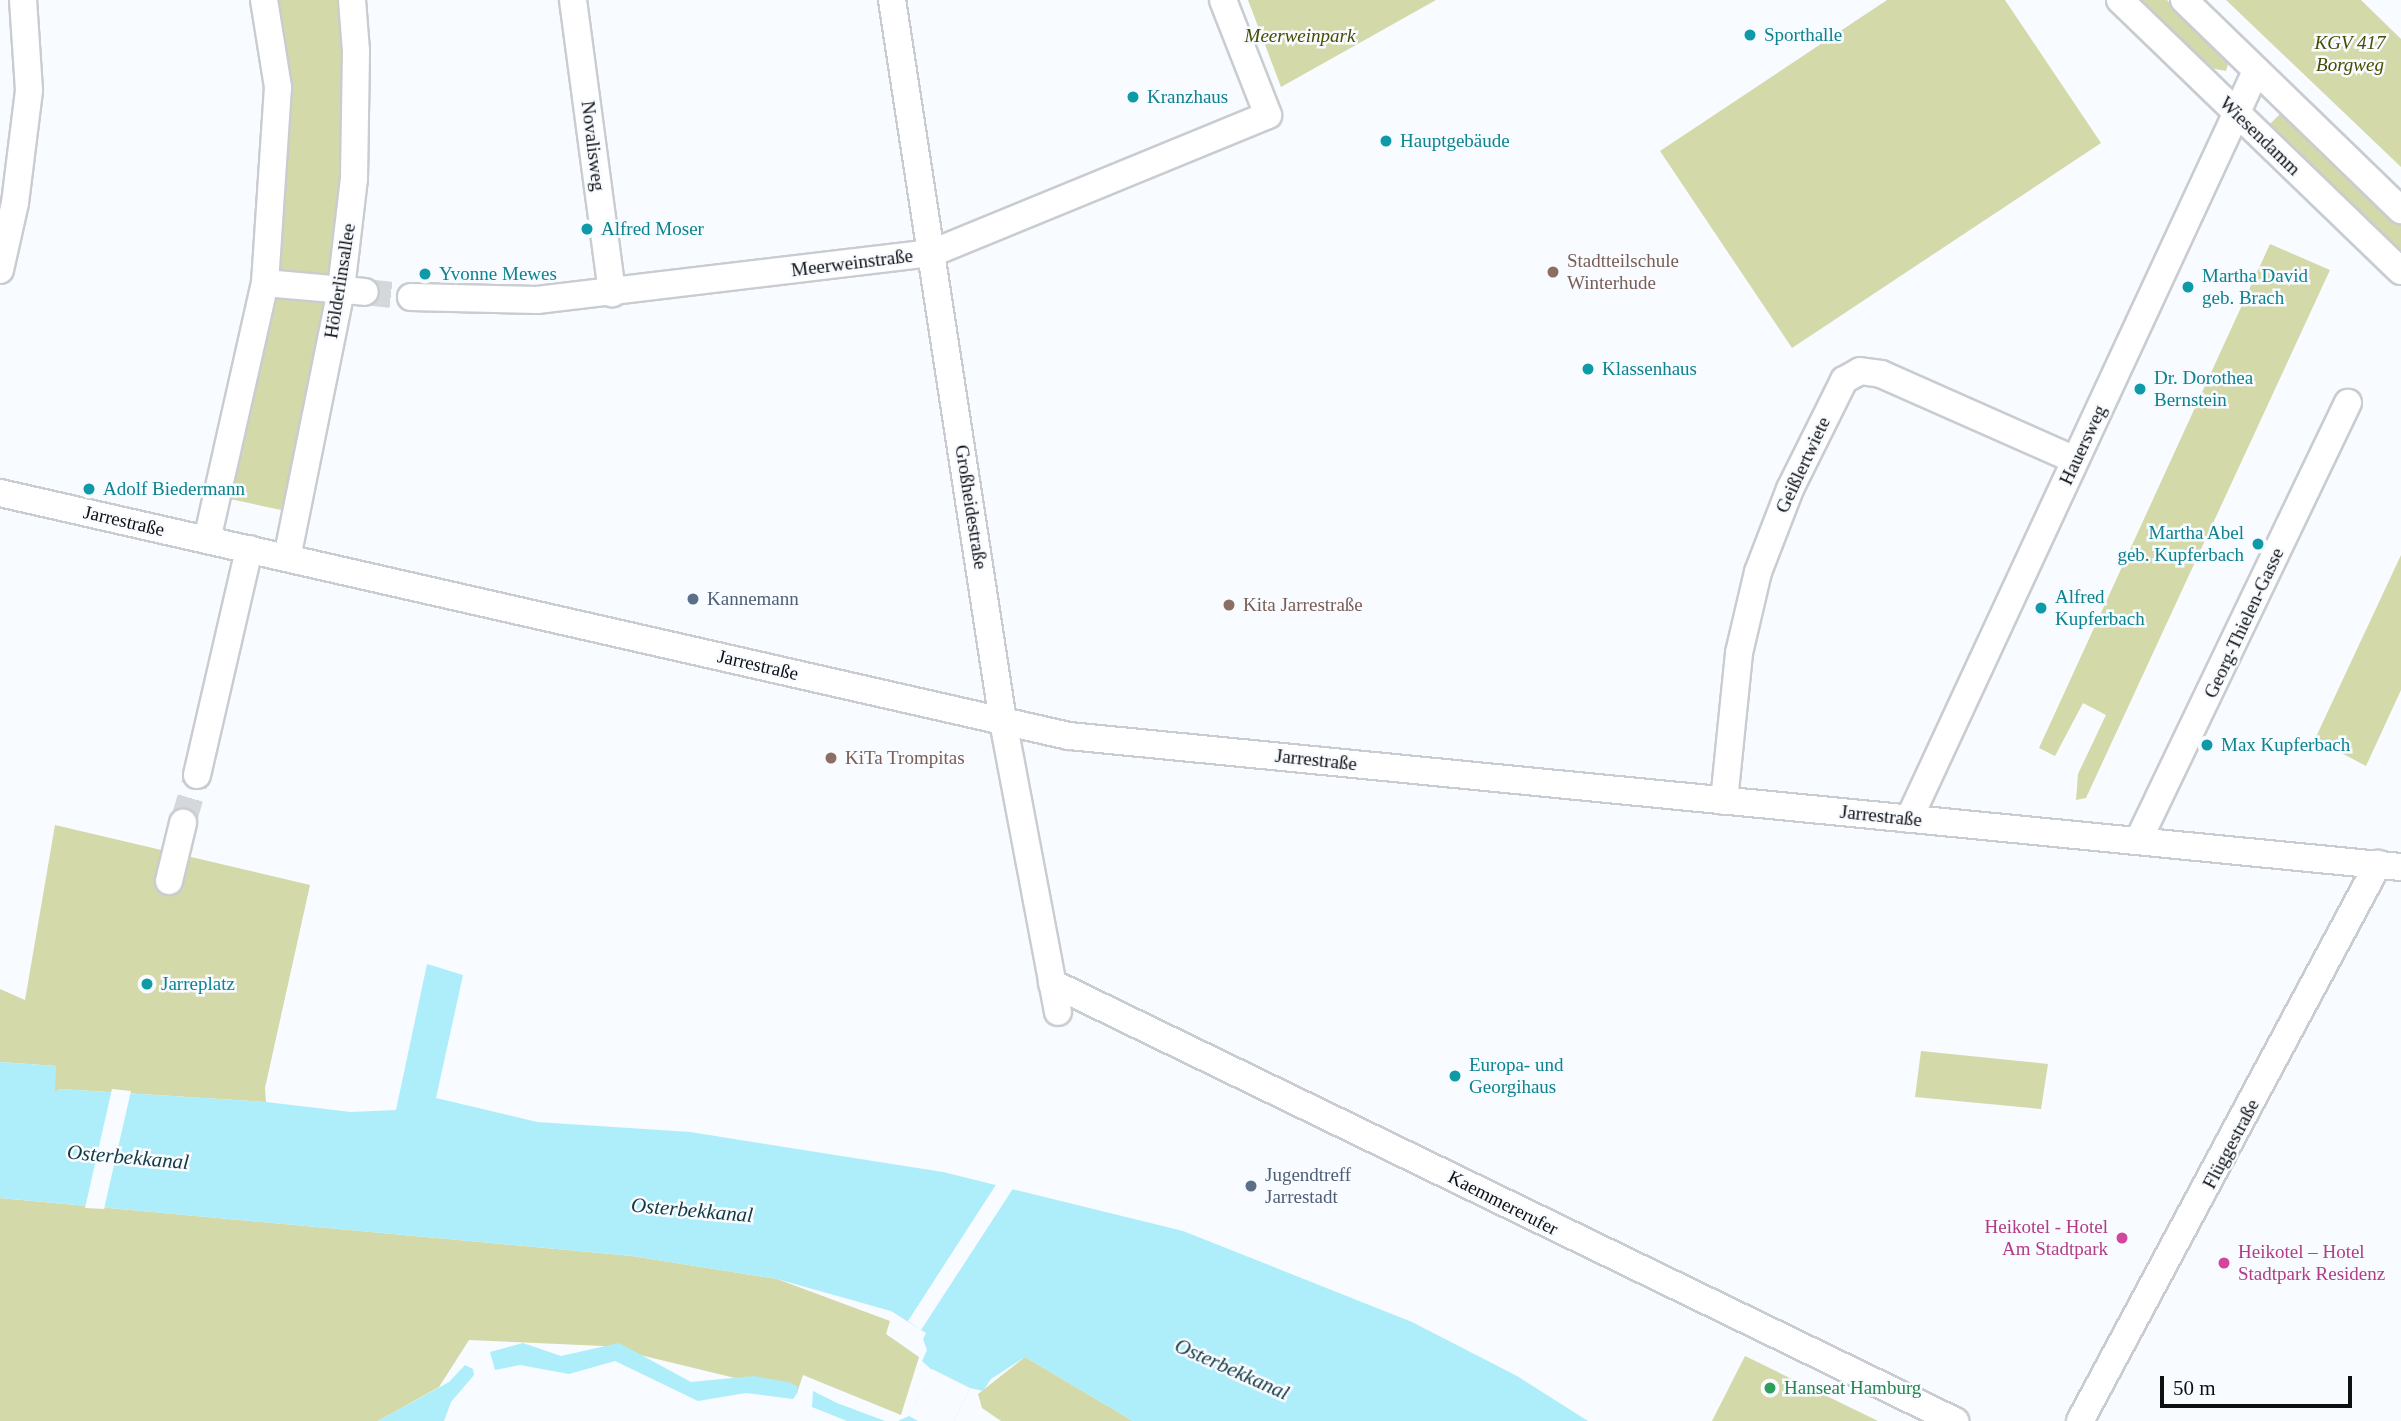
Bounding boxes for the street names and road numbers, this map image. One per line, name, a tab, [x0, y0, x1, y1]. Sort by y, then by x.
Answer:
street label: Wiesendamm	[2215, 92, 2305, 180]
street label: Novalisweg	[576, 100, 610, 192]
street label: Hölderlinsallee	[320, 222, 360, 340]
street label: Meerweinstraße	[790, 244, 914, 282]
street label: Hauersweg	[2055, 401, 2111, 489]
street label: Geißlertwiete	[1771, 413, 1835, 517]
street label: Großheidestraße	[950, 443, 992, 571]
street label: Jarrestraße	[81, 501, 167, 541]
street label: Georg-Thielen-Gasse	[2199, 544, 2289, 702]
street label: Jarrestraße	[715, 645, 801, 685]
street label: Jarrestraße	[1274, 744, 1358, 776]
street label: Jarrestraße	[1839, 800, 1923, 832]
street label: Flüggestraße	[2198, 1095, 2264, 1193]
street label: Kaemmererufer	[1444, 1166, 1562, 1240]

